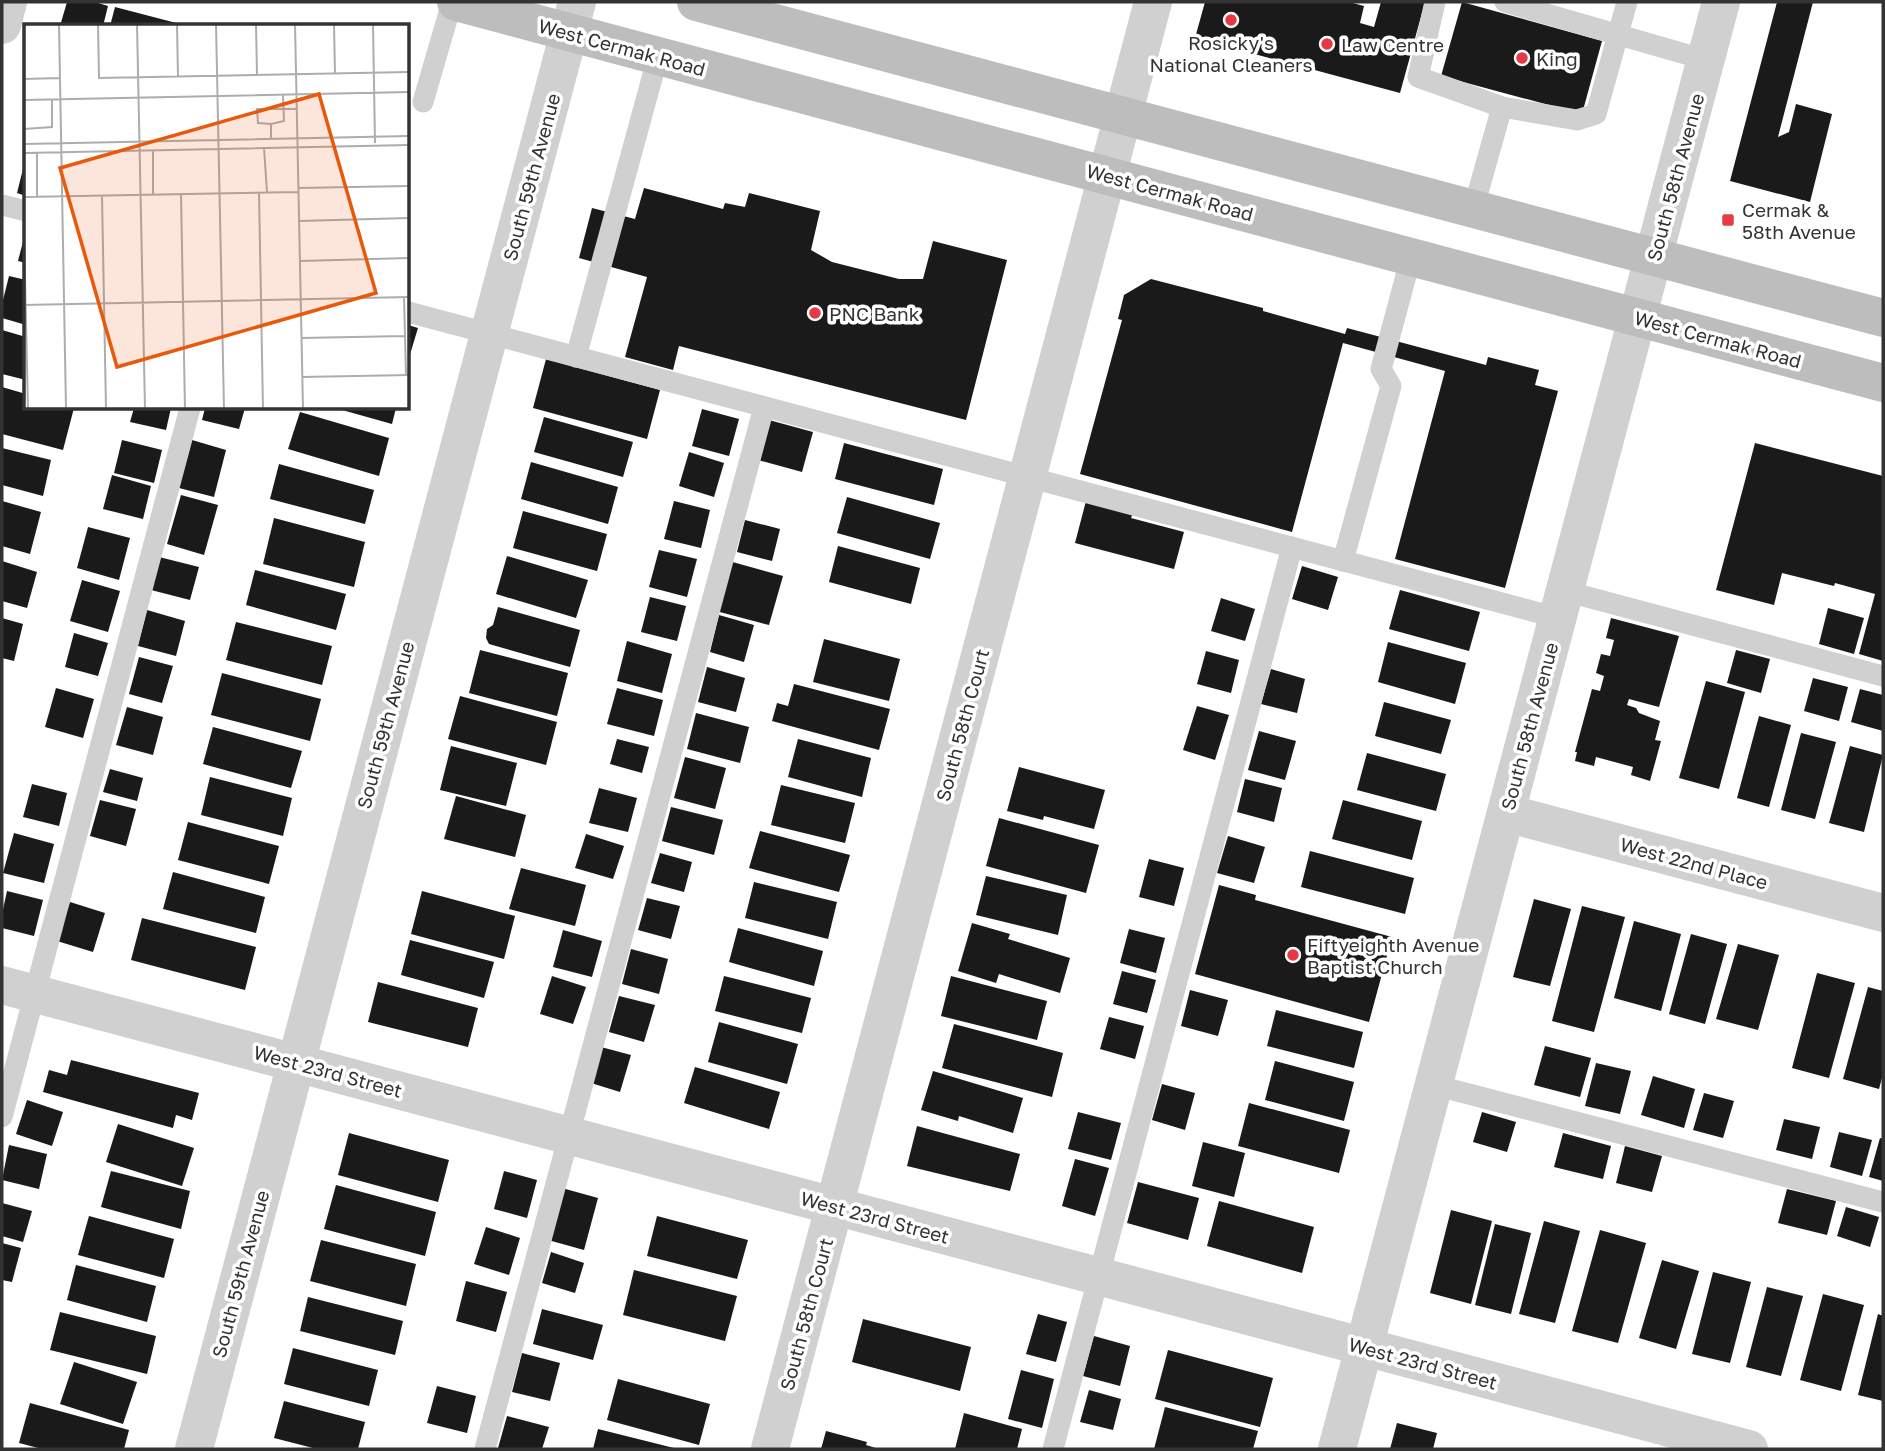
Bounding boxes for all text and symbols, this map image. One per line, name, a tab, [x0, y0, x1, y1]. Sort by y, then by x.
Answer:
marker: Rosicky's National Cleaners	[1223, 12, 1239, 28]
street label: West Cermak Road	[536, 14, 708, 80]
inset map	[24, 24, 410, 410]
place label: Rosicky's National Cleaners	[1149, 31, 1313, 76]
place label: Law Centre	[1341, 33, 1444, 56]
marker: Law Centre	[1319, 36, 1335, 52]
place label: King	[1536, 47, 1578, 70]
marker: King	[1514, 50, 1530, 66]
street label: South 59th Avenue	[498, 91, 564, 263]
street label: South 58th Avenue	[1642, 91, 1708, 263]
street label: West Cermak Road	[1084, 159, 1256, 225]
place label: Cermak & 58th Avenue	[1742, 198, 1856, 243]
marker: Cermak & 58th Avenue	[1720, 212, 1736, 228]
place label: PNC Bank	[829, 302, 920, 325]
marker: PNC Bank	[807, 305, 823, 321]
street label: West Cermak Road	[1632, 306, 1804, 372]
street label: South 59th Avenue	[352, 639, 418, 811]
street label: South 58th Avenue	[1496, 640, 1562, 812]
street label: South 58th Court	[931, 646, 993, 804]
street label: West 22nd Place	[1618, 832, 1770, 894]
place label: Fiftyeighth Avenue Baptist Church	[1307, 933, 1479, 978]
marker: Fiftyeighth Avenue Baptist Church	[1285, 947, 1301, 963]
street label: West 23rd Street	[251, 1040, 405, 1102]
street label: West 23rd Street	[798, 1186, 952, 1248]
street label: South 59th Avenue	[207, 1188, 273, 1360]
street label: South 58th Court	[775, 1235, 837, 1393]
street label: West 23rd Street	[1346, 1332, 1500, 1394]

